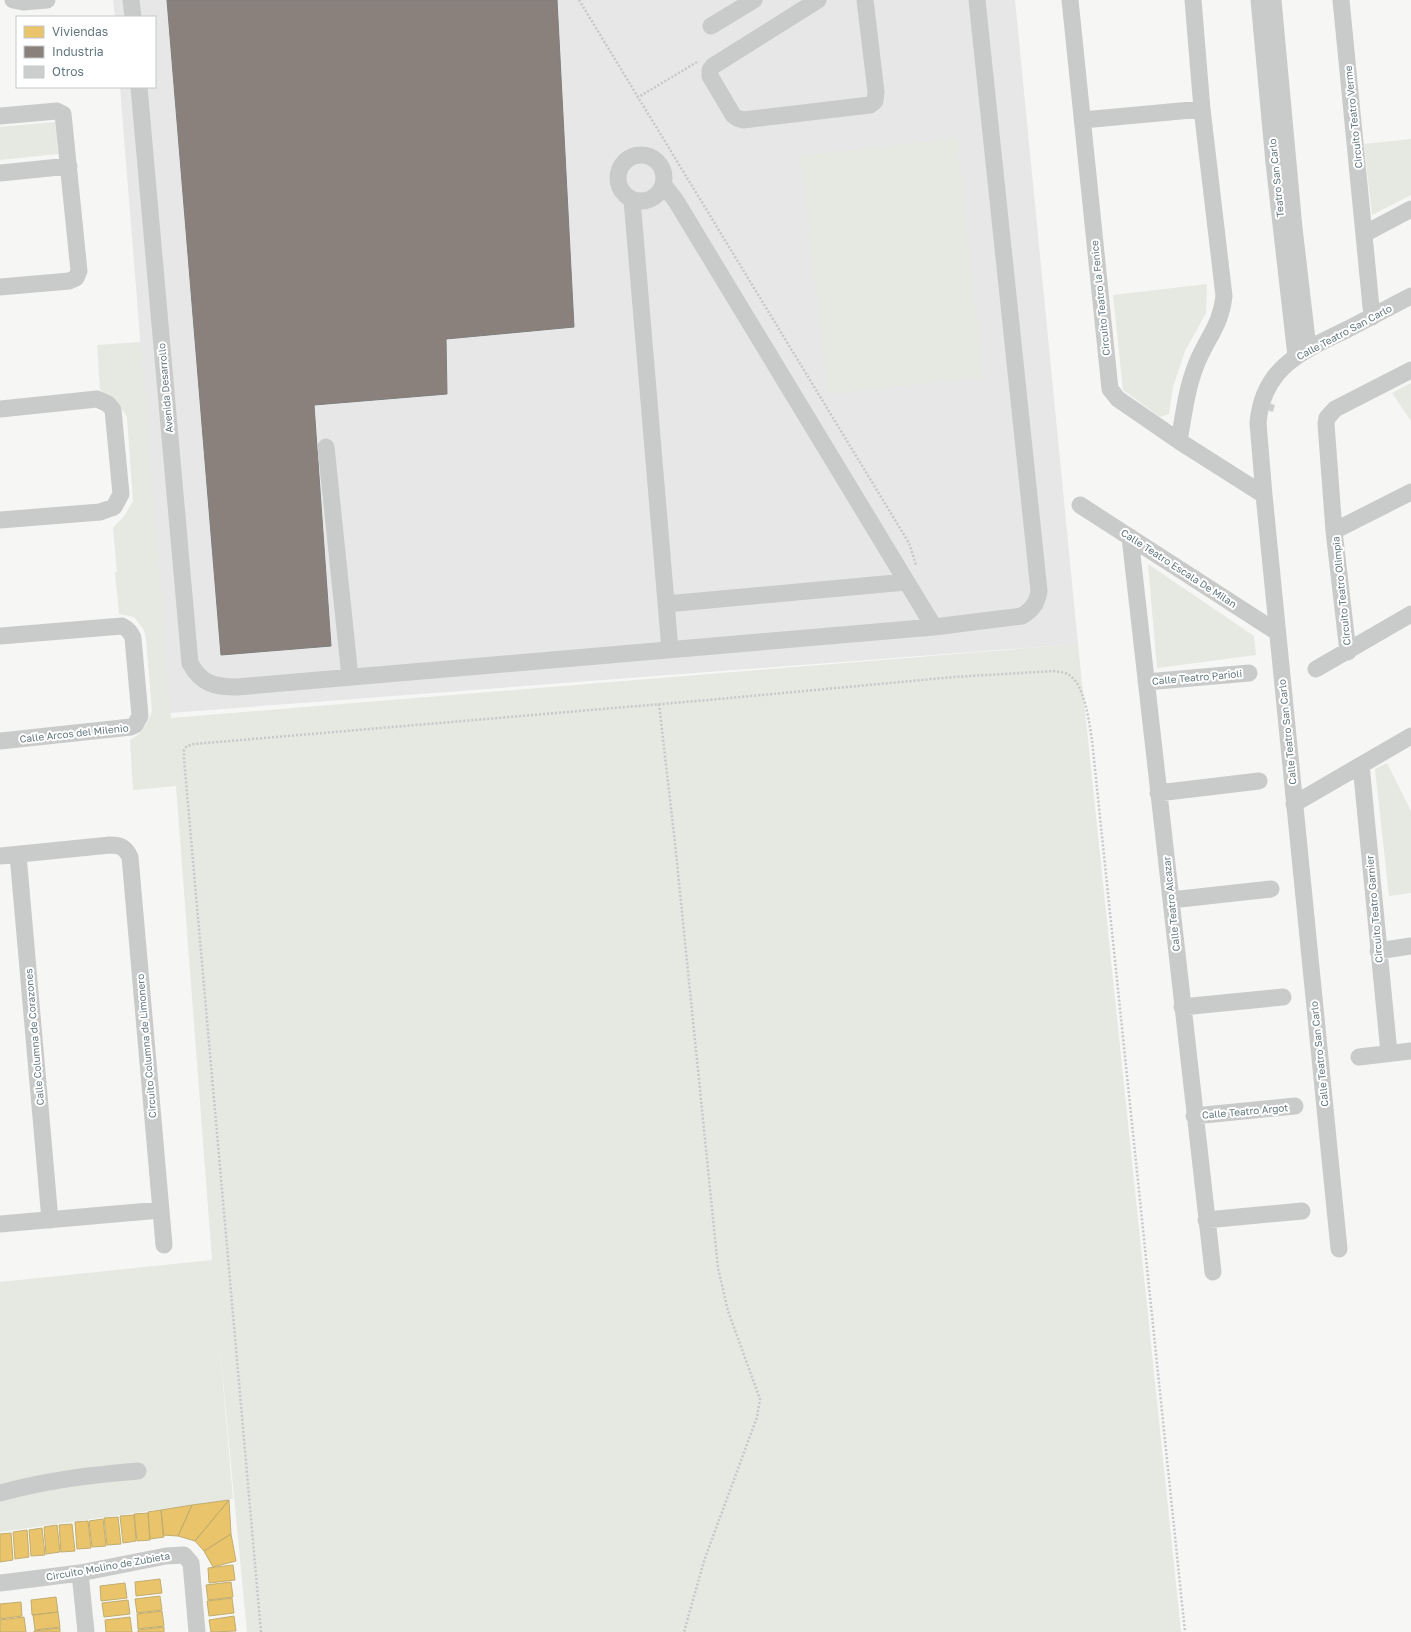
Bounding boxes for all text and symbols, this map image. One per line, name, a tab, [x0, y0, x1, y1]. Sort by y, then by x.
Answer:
legend	[16, 16, 156, 88]
text: Viviendas	[52, 24, 108, 39]
text: Industria	[52, 44, 104, 59]
text: Otros	[52, 64, 84, 79]
street label: Circuito Teatro Verme	[1342, 65, 1364, 169]
street label: Teatro San Carlo	[1266, 138, 1286, 218]
street label: Circuito Teatro la Fenice	[1088, 240, 1112, 356]
street label: Calle Teatro San Carlo	[1294, 302, 1394, 362]
street label: Avenida Desarrollo	[155, 343, 175, 433]
street label: Calle Teatro Escala De Milan	[1119, 526, 1239, 610]
street label: Circuito Teatro Olimpia	[1329, 536, 1353, 646]
street label: Calle Teatro Parioli	[1151, 667, 1243, 687]
street label: Calle Teatro San Carlo	[1275, 679, 1299, 785]
street label: Calle Arcos del Milenio	[19, 721, 129, 745]
street label: Circuito Teatro Garnier	[1363, 855, 1385, 963]
street label: Calle Teatro Alcazar	[1160, 856, 1182, 952]
street label: Calle Columna de Corazones	[22, 968, 46, 1106]
street label: Circuito Columna de Limonero	[134, 973, 158, 1119]
street label: Calle Teatro San Carlo	[1307, 1001, 1331, 1107]
street label: Calle Teatro Argot	[1201, 1101, 1289, 1121]
street label: Circuito Molino de Zubieta	[45, 1549, 171, 1583]

